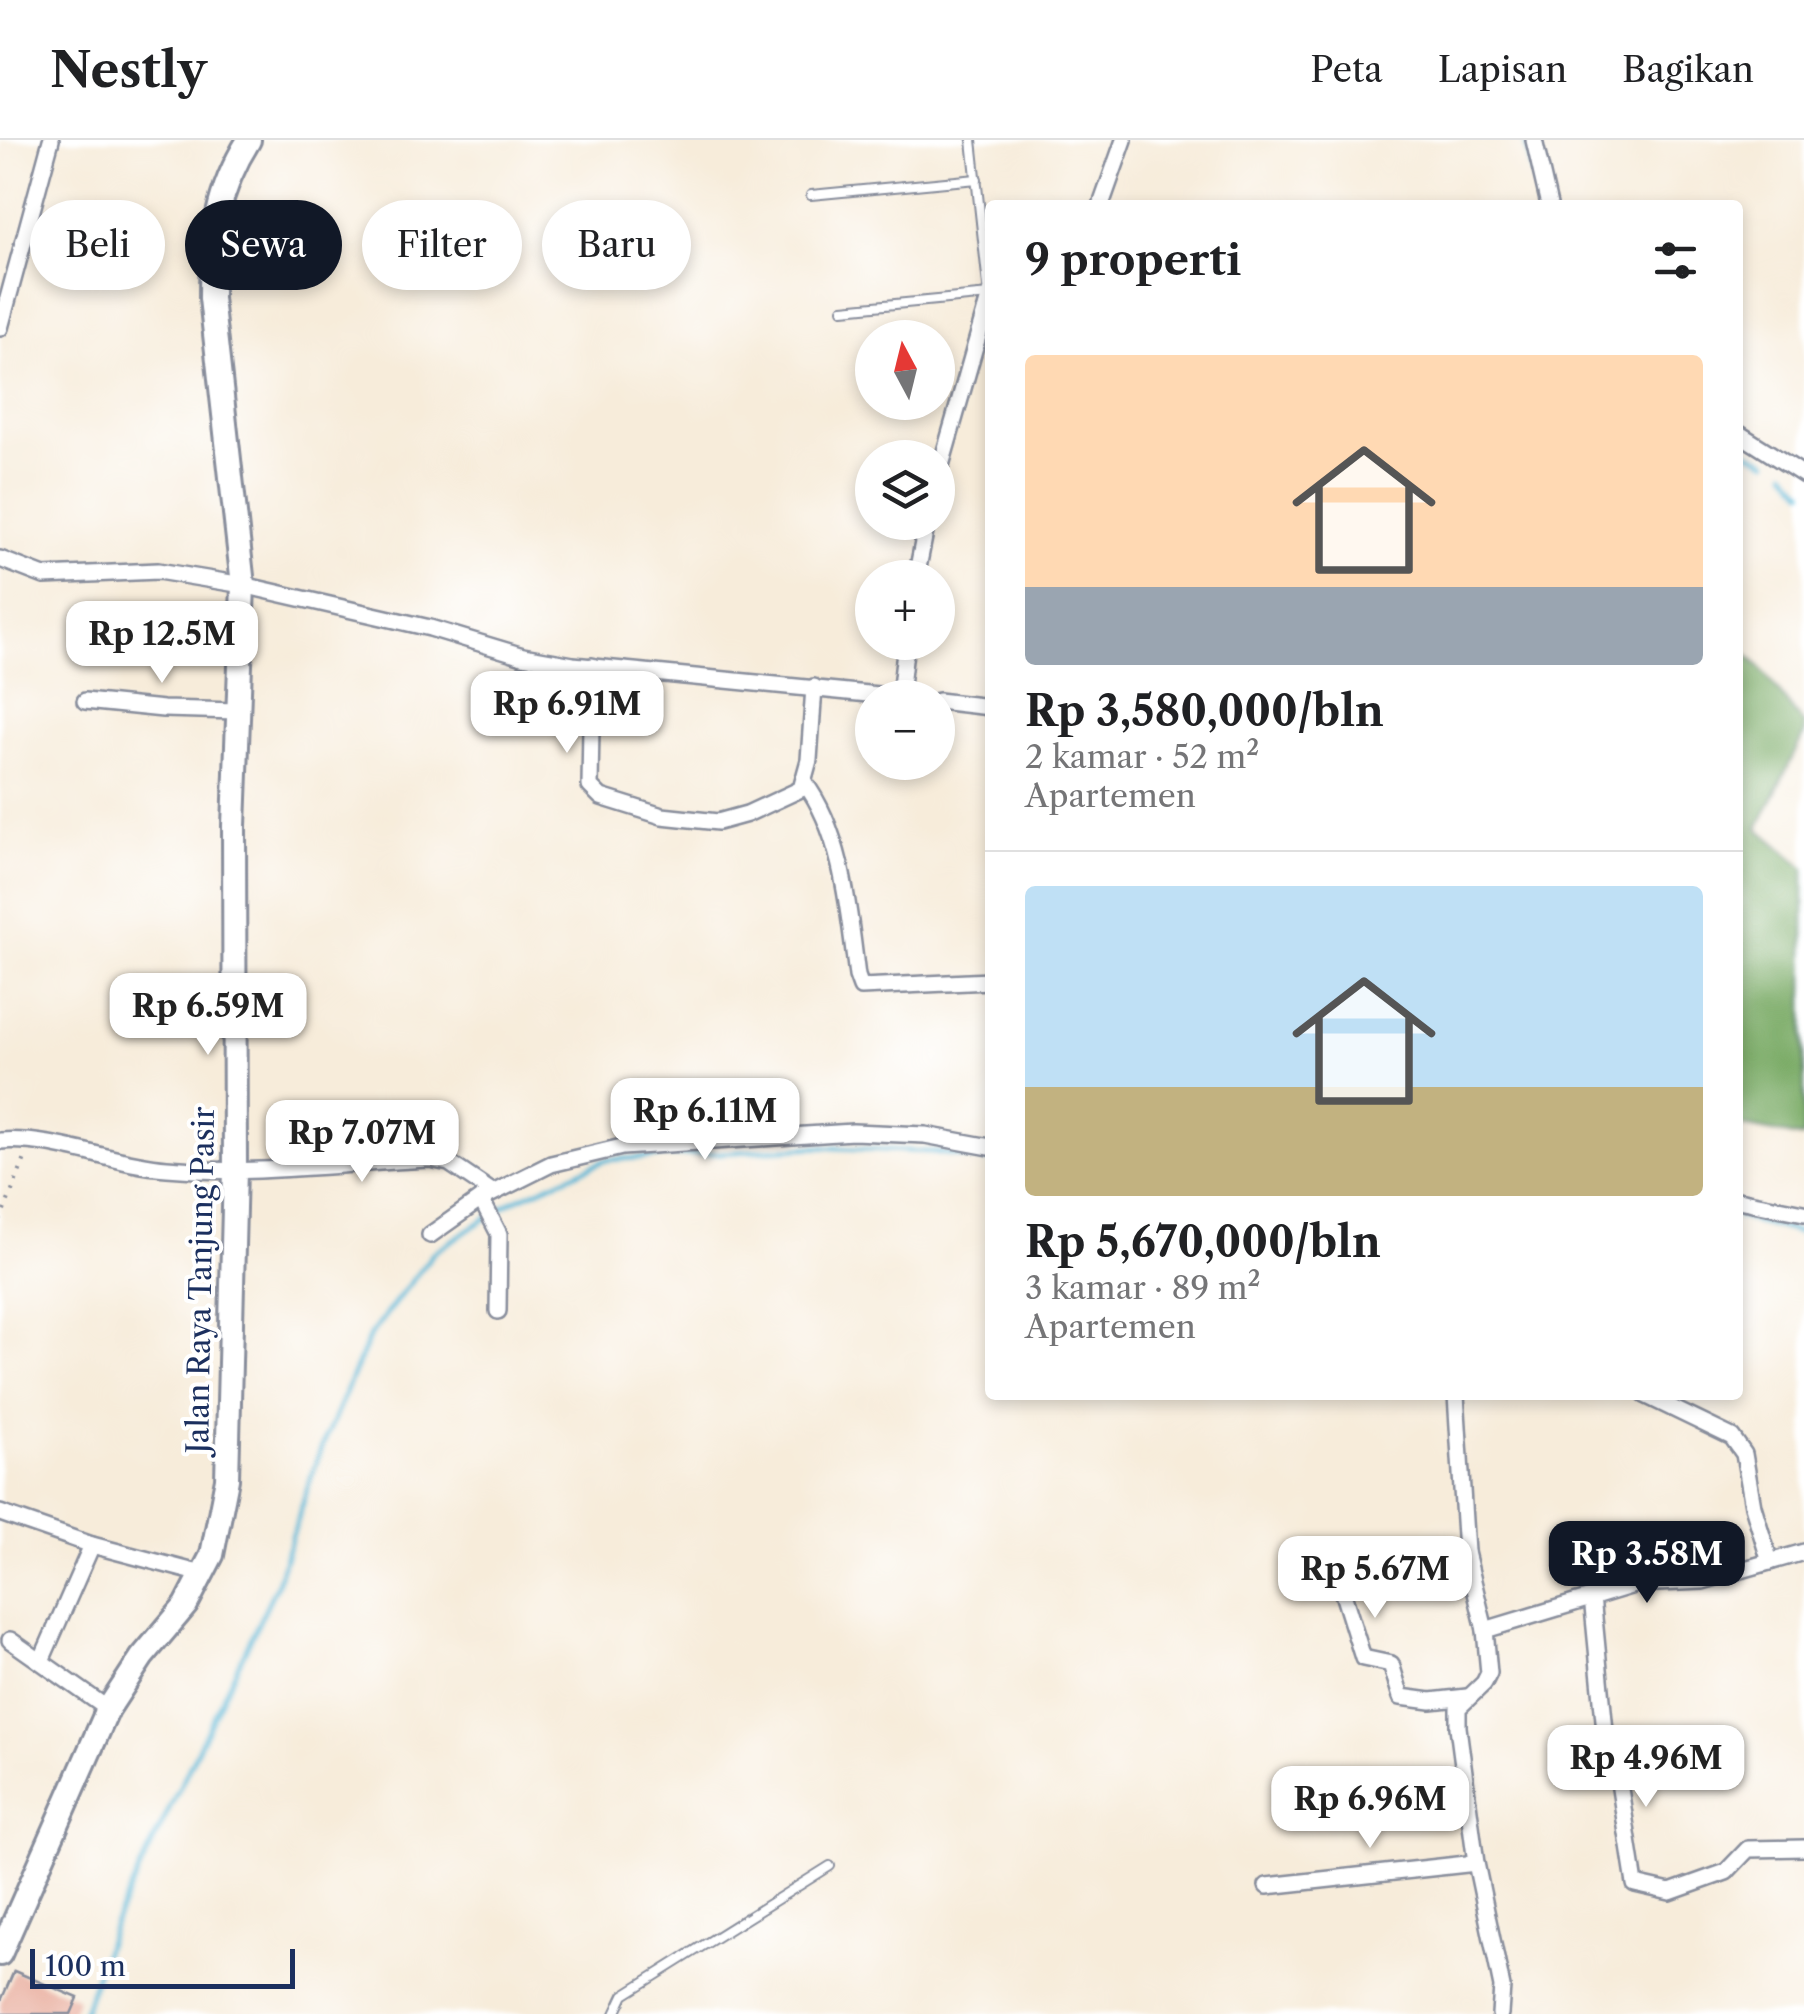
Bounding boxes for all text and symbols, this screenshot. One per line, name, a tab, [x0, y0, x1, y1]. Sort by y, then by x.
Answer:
text: Nestly	[50, 40, 207, 99]
text: Peta	[1310, 48, 1383, 91]
text: Lapisan	[1438, 48, 1567, 91]
text: Bagikan	[1622, 48, 1754, 91]
chip: Beli	[30, 200, 165, 290]
chip: Sewa	[185, 200, 342, 290]
chip: Filter	[362, 200, 522, 290]
chip: Baru	[542, 200, 691, 290]
icon: filters	[1648, 233, 1703, 288]
text: 9 properti	[1025, 234, 1241, 286]
north arrow	[855, 320, 955, 420]
map controls	[855, 320, 955, 780]
icon: home	[1274, 420, 1454, 600]
button: layers	[855, 440, 955, 540]
button: +	[855, 560, 955, 660]
pin: Rp 12.5M	[59, 601, 265, 686]
text: Rp 12.5M	[88, 614, 236, 653]
pin: Rp 6.91M	[464, 671, 670, 756]
button: −	[855, 680, 955, 780]
text: Rp 6.91M	[493, 684, 641, 723]
text: Rp 3,580,000/bln	[1025, 685, 1384, 737]
text: 2 kamar · 52 m²	[1025, 737, 1259, 776]
text: Apartemen	[1025, 776, 1196, 815]
icon: home	[1274, 951, 1454, 1131]
pin: Rp 6.59M	[105, 973, 311, 1058]
text: Rp 6.59M	[132, 986, 284, 1025]
pin: Rp 6.11M	[602, 1078, 808, 1163]
text: Rp 6.11M	[633, 1091, 777, 1130]
pin: Rp 7.07M	[259, 1100, 465, 1185]
street label: Jalan Raya Tanjung Pasir	[179, 1106, 222, 1458]
text: Rp 7.07M	[288, 1113, 436, 1152]
text: Rp 5,670,000/bln	[1025, 1216, 1381, 1268]
text: 3 kamar · 89 m²	[1025, 1268, 1261, 1307]
text: Apartemen	[1025, 1307, 1196, 1346]
pin: Rp 3.58M	[1544, 1521, 1750, 1606]
text: Rp 3.58M	[1571, 1534, 1723, 1573]
pin: Rp 5.67M	[1272, 1536, 1478, 1621]
text: Rp 5.67M	[1300, 1549, 1450, 1588]
pin: Rp 4.96M	[1543, 1725, 1749, 1810]
text: Rp 4.96M	[1569, 1738, 1723, 1777]
pin: Rp 6.96M	[1267, 1766, 1473, 1851]
text: Rp 6.96M	[1293, 1779, 1447, 1818]
scale bar	[30, 1944, 295, 1988]
text: 100 m	[45, 1949, 126, 1983]

